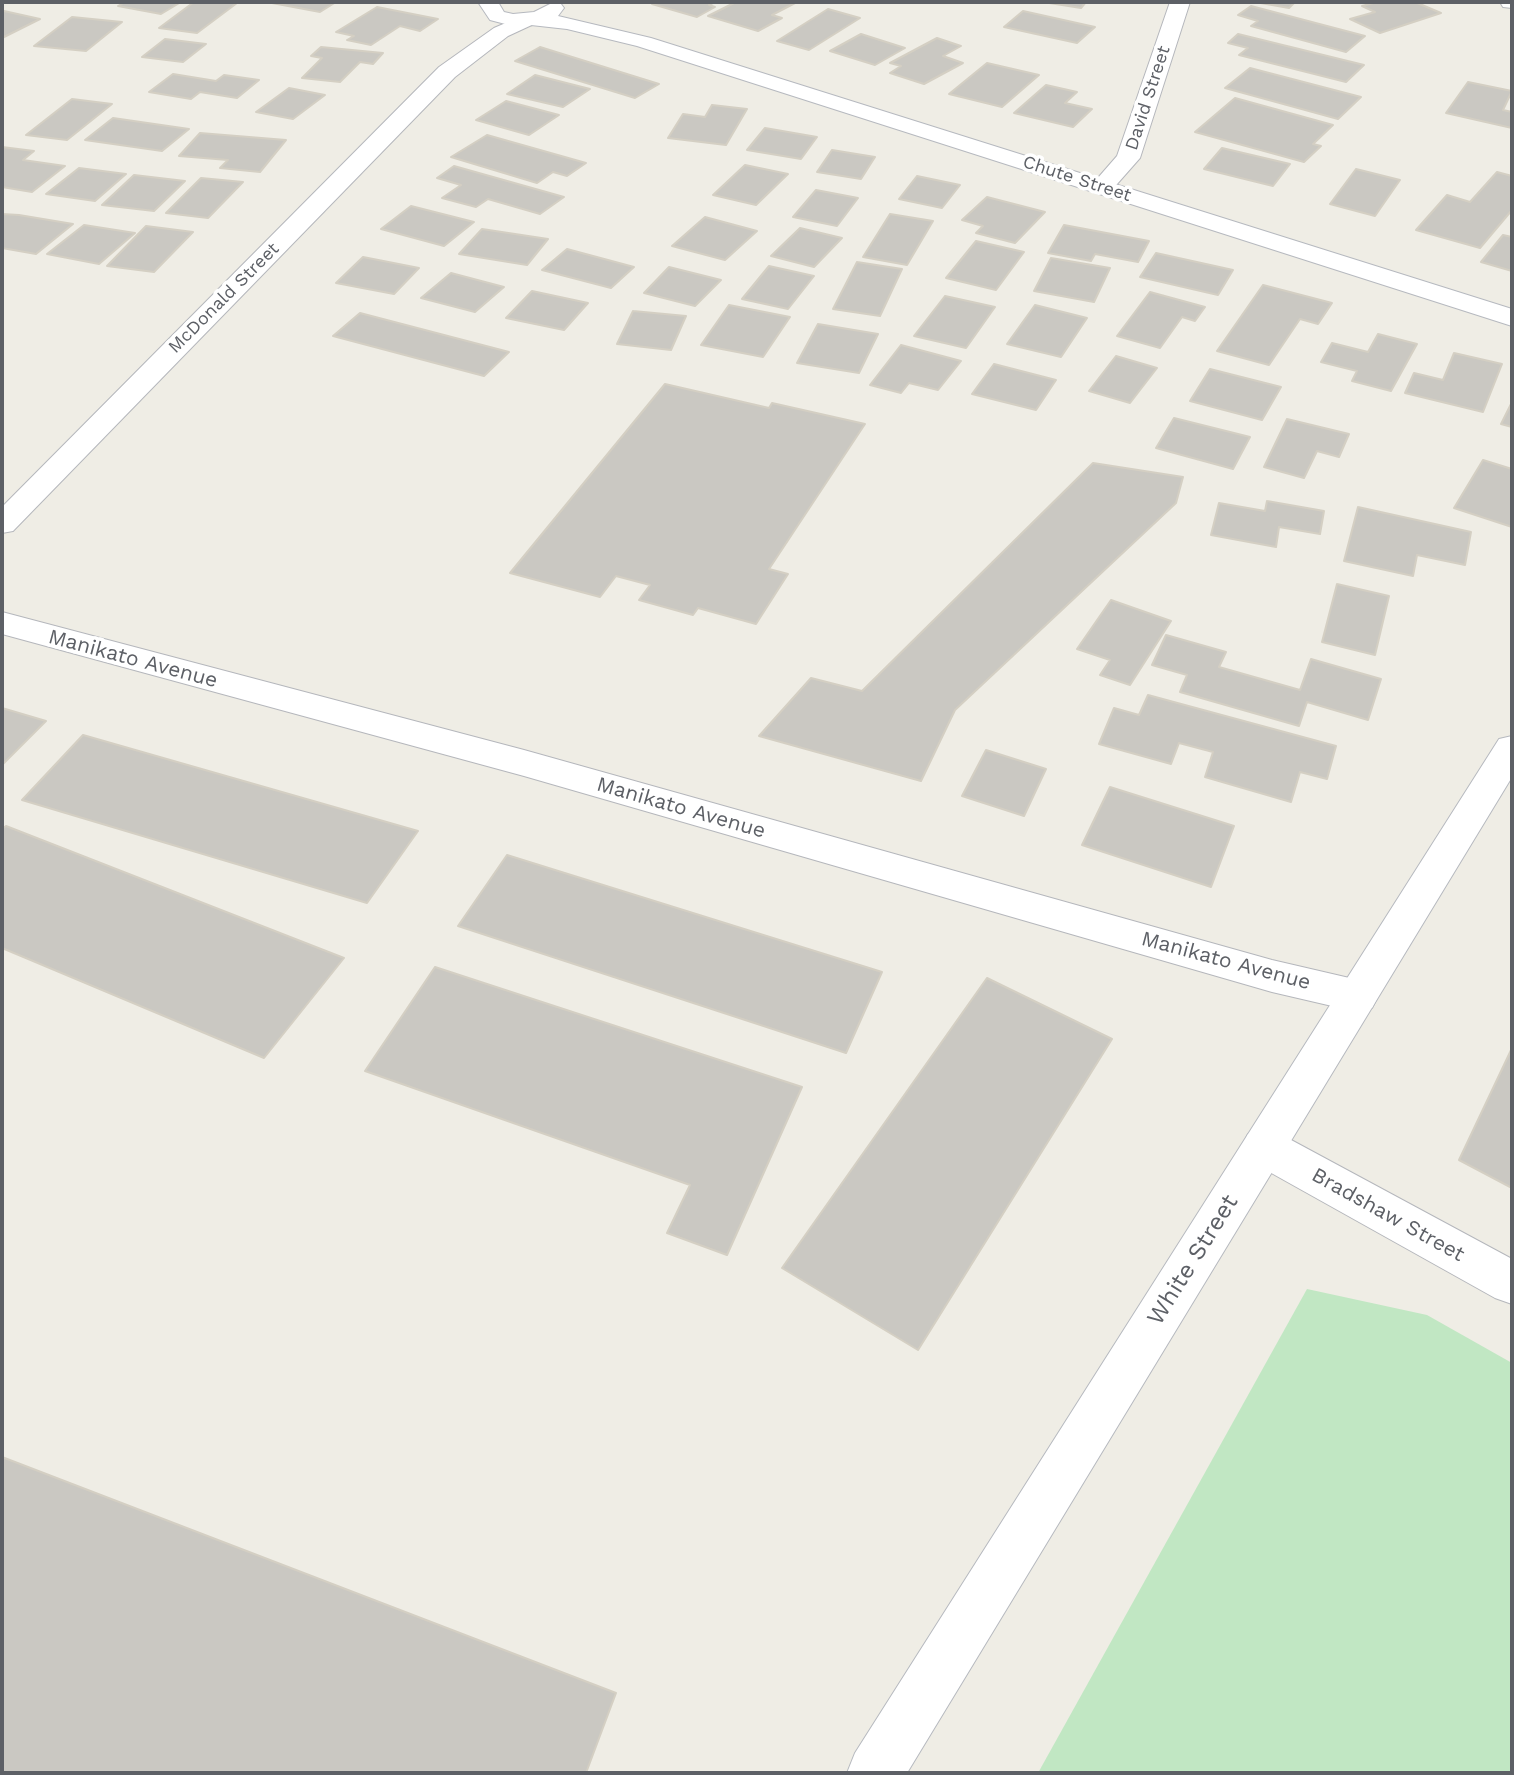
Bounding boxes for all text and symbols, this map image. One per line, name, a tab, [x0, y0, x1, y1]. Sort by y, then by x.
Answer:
street label: David Street	[1121, 43, 1175, 153]
street label: Chute Street	[1020, 151, 1134, 207]
street label: McDonald Street	[164, 238, 284, 358]
street label: Manikato Avenue	[46, 624, 220, 694]
street label: Manikato Avenue	[594, 772, 768, 844]
street label: Manikato Avenue	[1139, 926, 1313, 996]
street label: Bradshaw Street	[1307, 1163, 1469, 1267]
street label: White Street	[1141, 1189, 1245, 1331]

